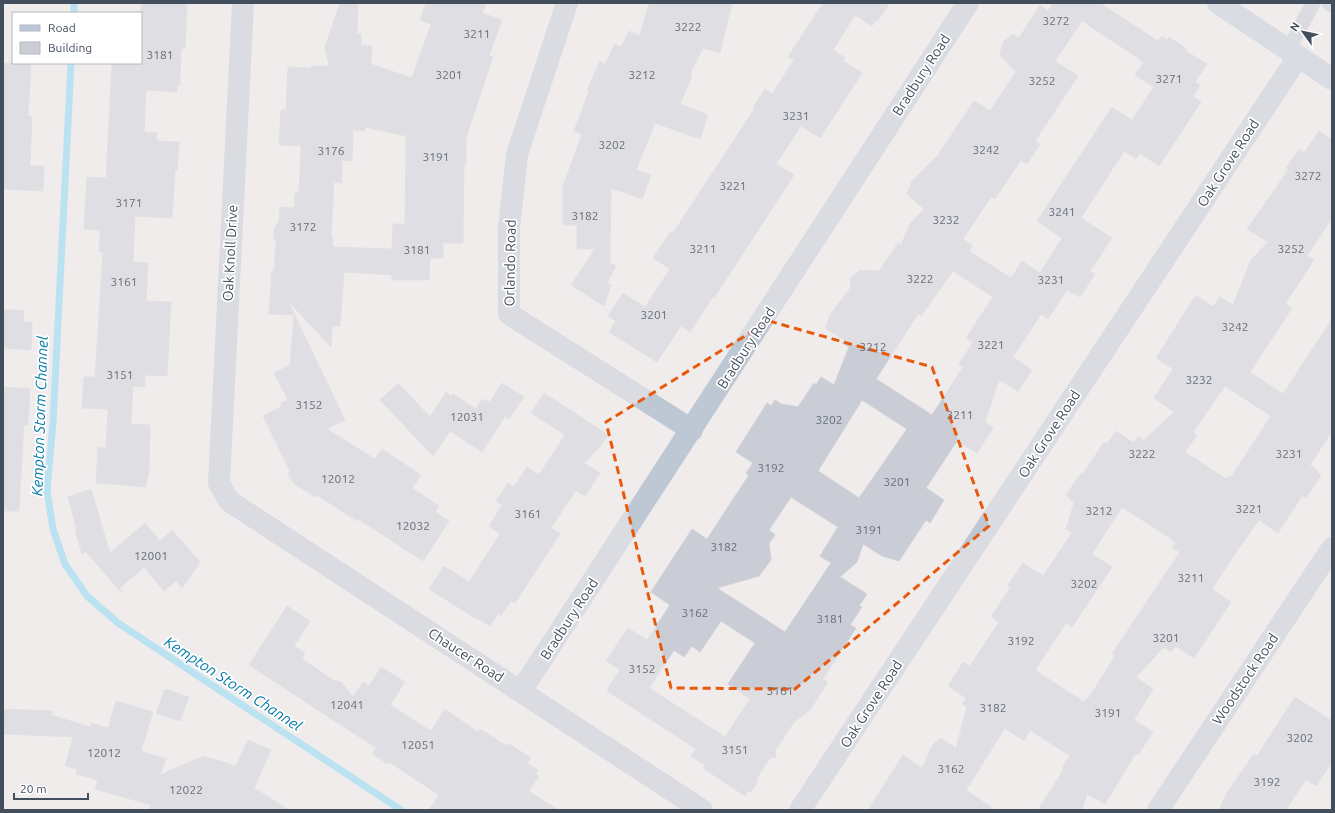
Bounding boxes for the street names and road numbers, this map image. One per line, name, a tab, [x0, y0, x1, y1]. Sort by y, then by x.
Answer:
street label: Bradbury Road	[889, 31, 953, 119]
street label: Oak Grove Road	[1194, 116, 1262, 210]
street label: Oak Knoll Drive	[219, 204, 241, 302]
street label: Orlando Road	[501, 219, 519, 307]
street label: Bradbury Road	[714, 304, 778, 392]
street label: Oak Grove Road	[1015, 387, 1083, 481]
street label: Bradbury Road	[537, 575, 601, 663]
street label: Chaucer Road	[425, 625, 507, 685]
street label: Woodstock Road	[1209, 631, 1281, 727]
street label: Oak Grove Road	[837, 657, 905, 751]

